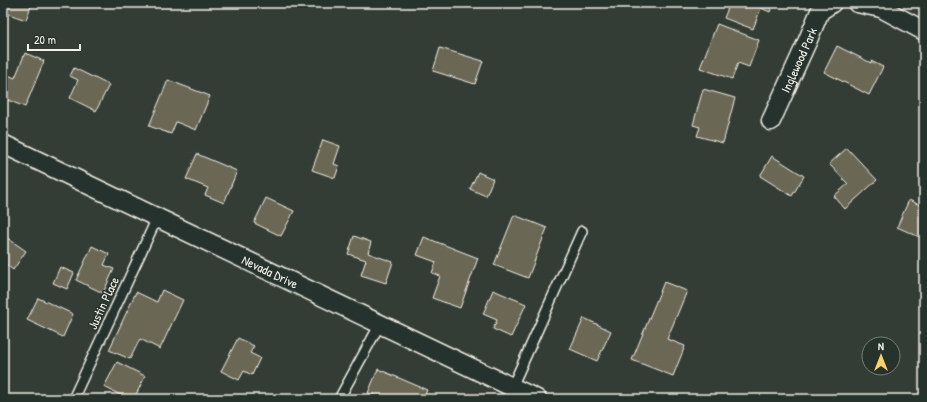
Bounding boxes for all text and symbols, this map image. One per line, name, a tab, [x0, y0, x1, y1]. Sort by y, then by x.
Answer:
street label: Inglewood Park	[776, 24, 821, 96]
scale bar	[28, 26, 80, 52]
text: 20 m	[34, 31, 56, 48]
street label: Nevada Drive	[239, 250, 301, 293]
street label: Justin Place	[83, 274, 123, 332]
north arrow	[861, 336, 901, 376]
text: N	[878, 339, 884, 353]

